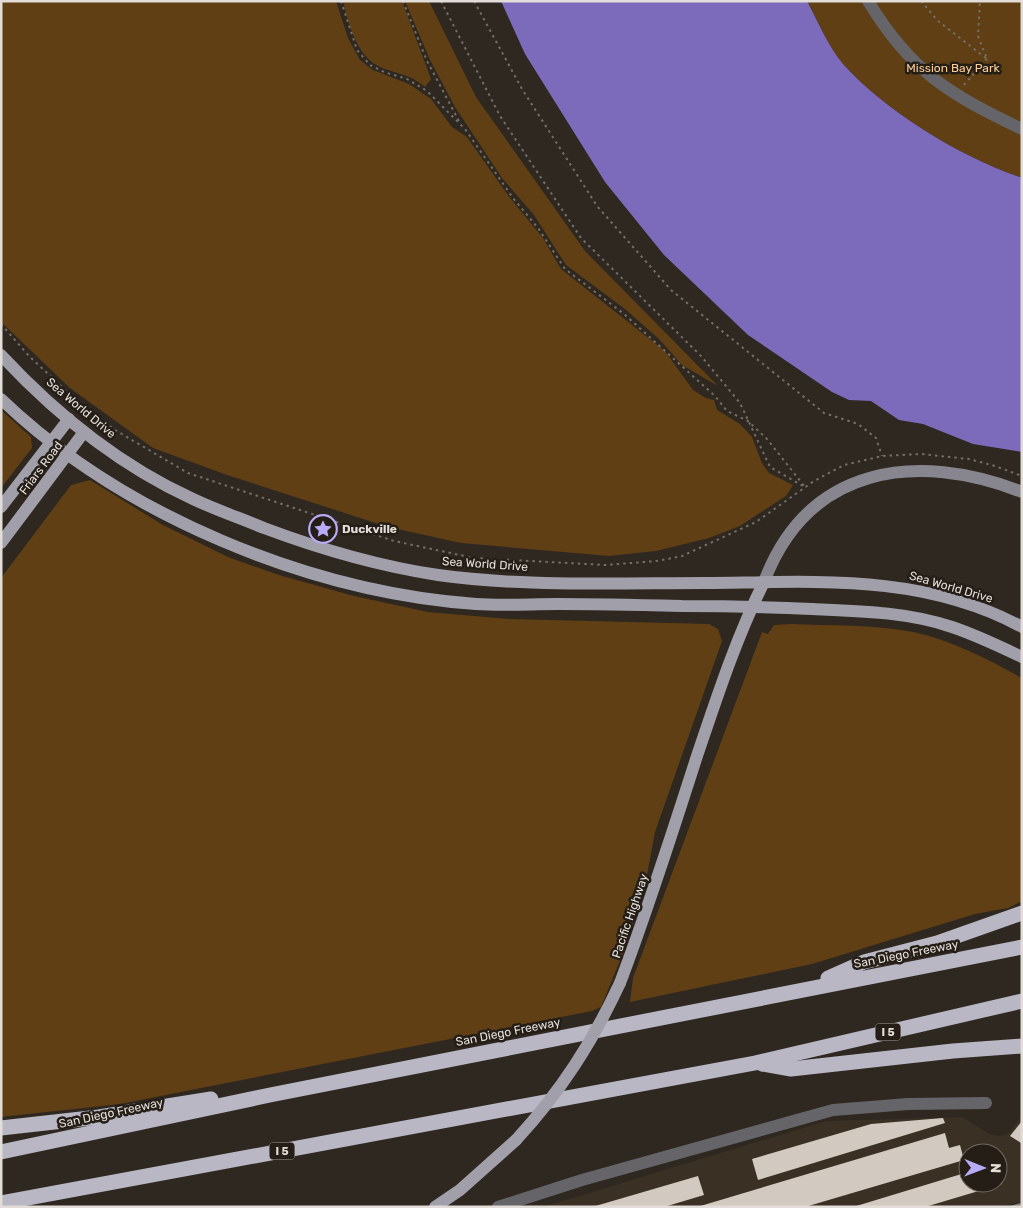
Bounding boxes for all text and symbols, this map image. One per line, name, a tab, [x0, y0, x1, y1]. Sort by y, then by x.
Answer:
park label: Mission Bay Park	[906, 61, 1001, 75]
street label: Sea World Drive	[43, 375, 119, 441]
street label: Friars Road	[16, 439, 66, 497]
place icon: Duckville	[308, 514, 338, 544]
place label: Duckville	[342, 522, 397, 536]
street label: Sea World Drive	[441, 554, 529, 574]
street label: Sea World Drive	[908, 568, 995, 606]
street label: Pacific Highway	[609, 872, 651, 960]
street label: San Diego Freeway	[852, 937, 960, 971]
street label: San Diego Freeway	[454, 1015, 562, 1049]
road number: I 5	[876, 1024, 900, 1040]
street label: San Diego Freeway	[58, 1095, 165, 1131]
road number: I 5	[270, 1142, 294, 1160]
north arrow	[958, 1143, 1008, 1193]
text: N	[987, 1163, 1004, 1173]

